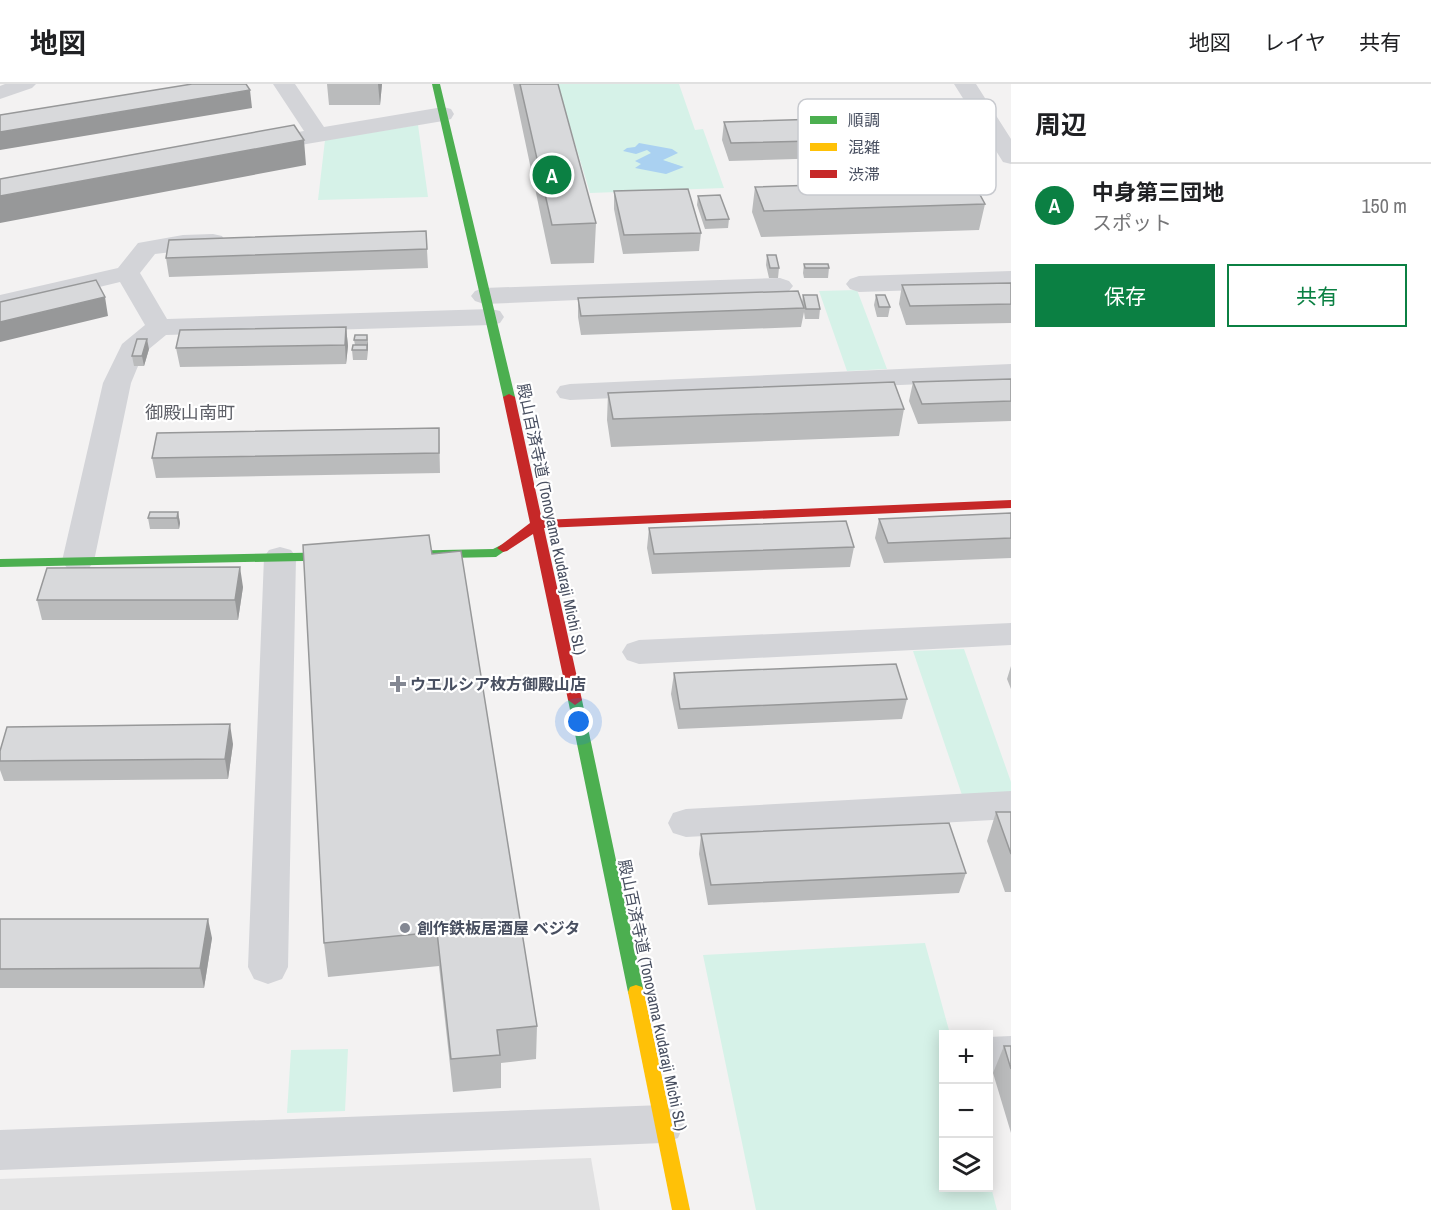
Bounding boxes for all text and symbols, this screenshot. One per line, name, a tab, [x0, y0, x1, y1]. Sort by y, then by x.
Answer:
text: 地図	[30, 24, 86, 62]
text: 地図	[1189, 28, 1231, 57]
text: レイヤ	[1264, 28, 1326, 57]
text: 共有	[1359, 28, 1401, 57]
legend	[798, 99, 996, 195]
text: 周辺	[1035, 107, 1087, 142]
text: 順調	[848, 109, 880, 131]
text: 混雑	[848, 136, 880, 158]
pin: A	[532, 152, 572, 197]
text: 渋滞	[848, 163, 880, 185]
text: 中身第三団地	[1092, 177, 1224, 207]
text: A	[1049, 192, 1060, 219]
text: 150 m	[1361, 192, 1407, 219]
text: スポット	[1092, 209, 1172, 236]
button: 保存	[1035, 264, 1215, 327]
button: 共有	[1227, 264, 1407, 327]
street label: 殿山百済寺道 (Tonoyama Kudaraji Michi SL)	[512, 381, 592, 657]
district label: 御殿山南町	[145, 400, 235, 425]
place label: ウエルシア枚方御殿山店	[410, 673, 586, 695]
marker: ウエルシア枚方御殿山店	[391, 677, 405, 691]
your location	[564, 707, 593, 736]
street label: 殿山百済寺道 (Tonoyama Kudaraji Michi SL)	[613, 857, 693, 1133]
place label: 創作鉄板居酒屋 ベジタ	[417, 917, 580, 939]
marker: 創作鉄板居酒屋 ベジタ	[398, 921, 412, 935]
map controls	[939, 1030, 993, 1192]
button: +	[939, 1030, 993, 1084]
button: −	[939, 1084, 993, 1138]
button: layers	[939, 1138, 993, 1192]

